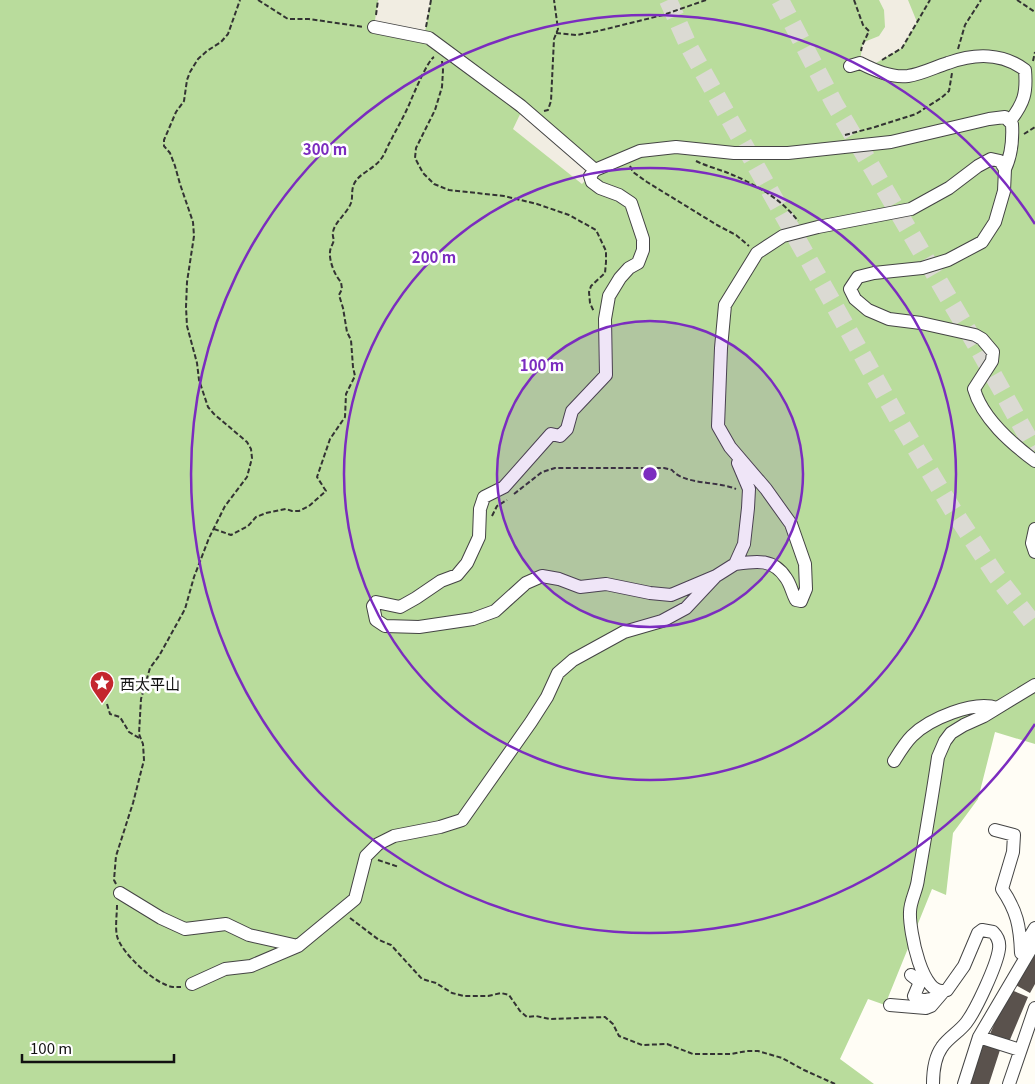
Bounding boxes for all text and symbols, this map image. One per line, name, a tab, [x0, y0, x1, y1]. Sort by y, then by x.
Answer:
text: 300 m	[303, 138, 347, 159]
text: 200 m	[412, 246, 456, 267]
text: 100 m	[520, 354, 564, 375]
centre of rings	[641, 465, 659, 483]
place icon: 西太平山	[89, 670, 115, 704]
place label: 西太平山	[120, 673, 180, 694]
scale bar	[22, 1032, 175, 1064]
text: 100 m	[30, 1037, 72, 1058]

